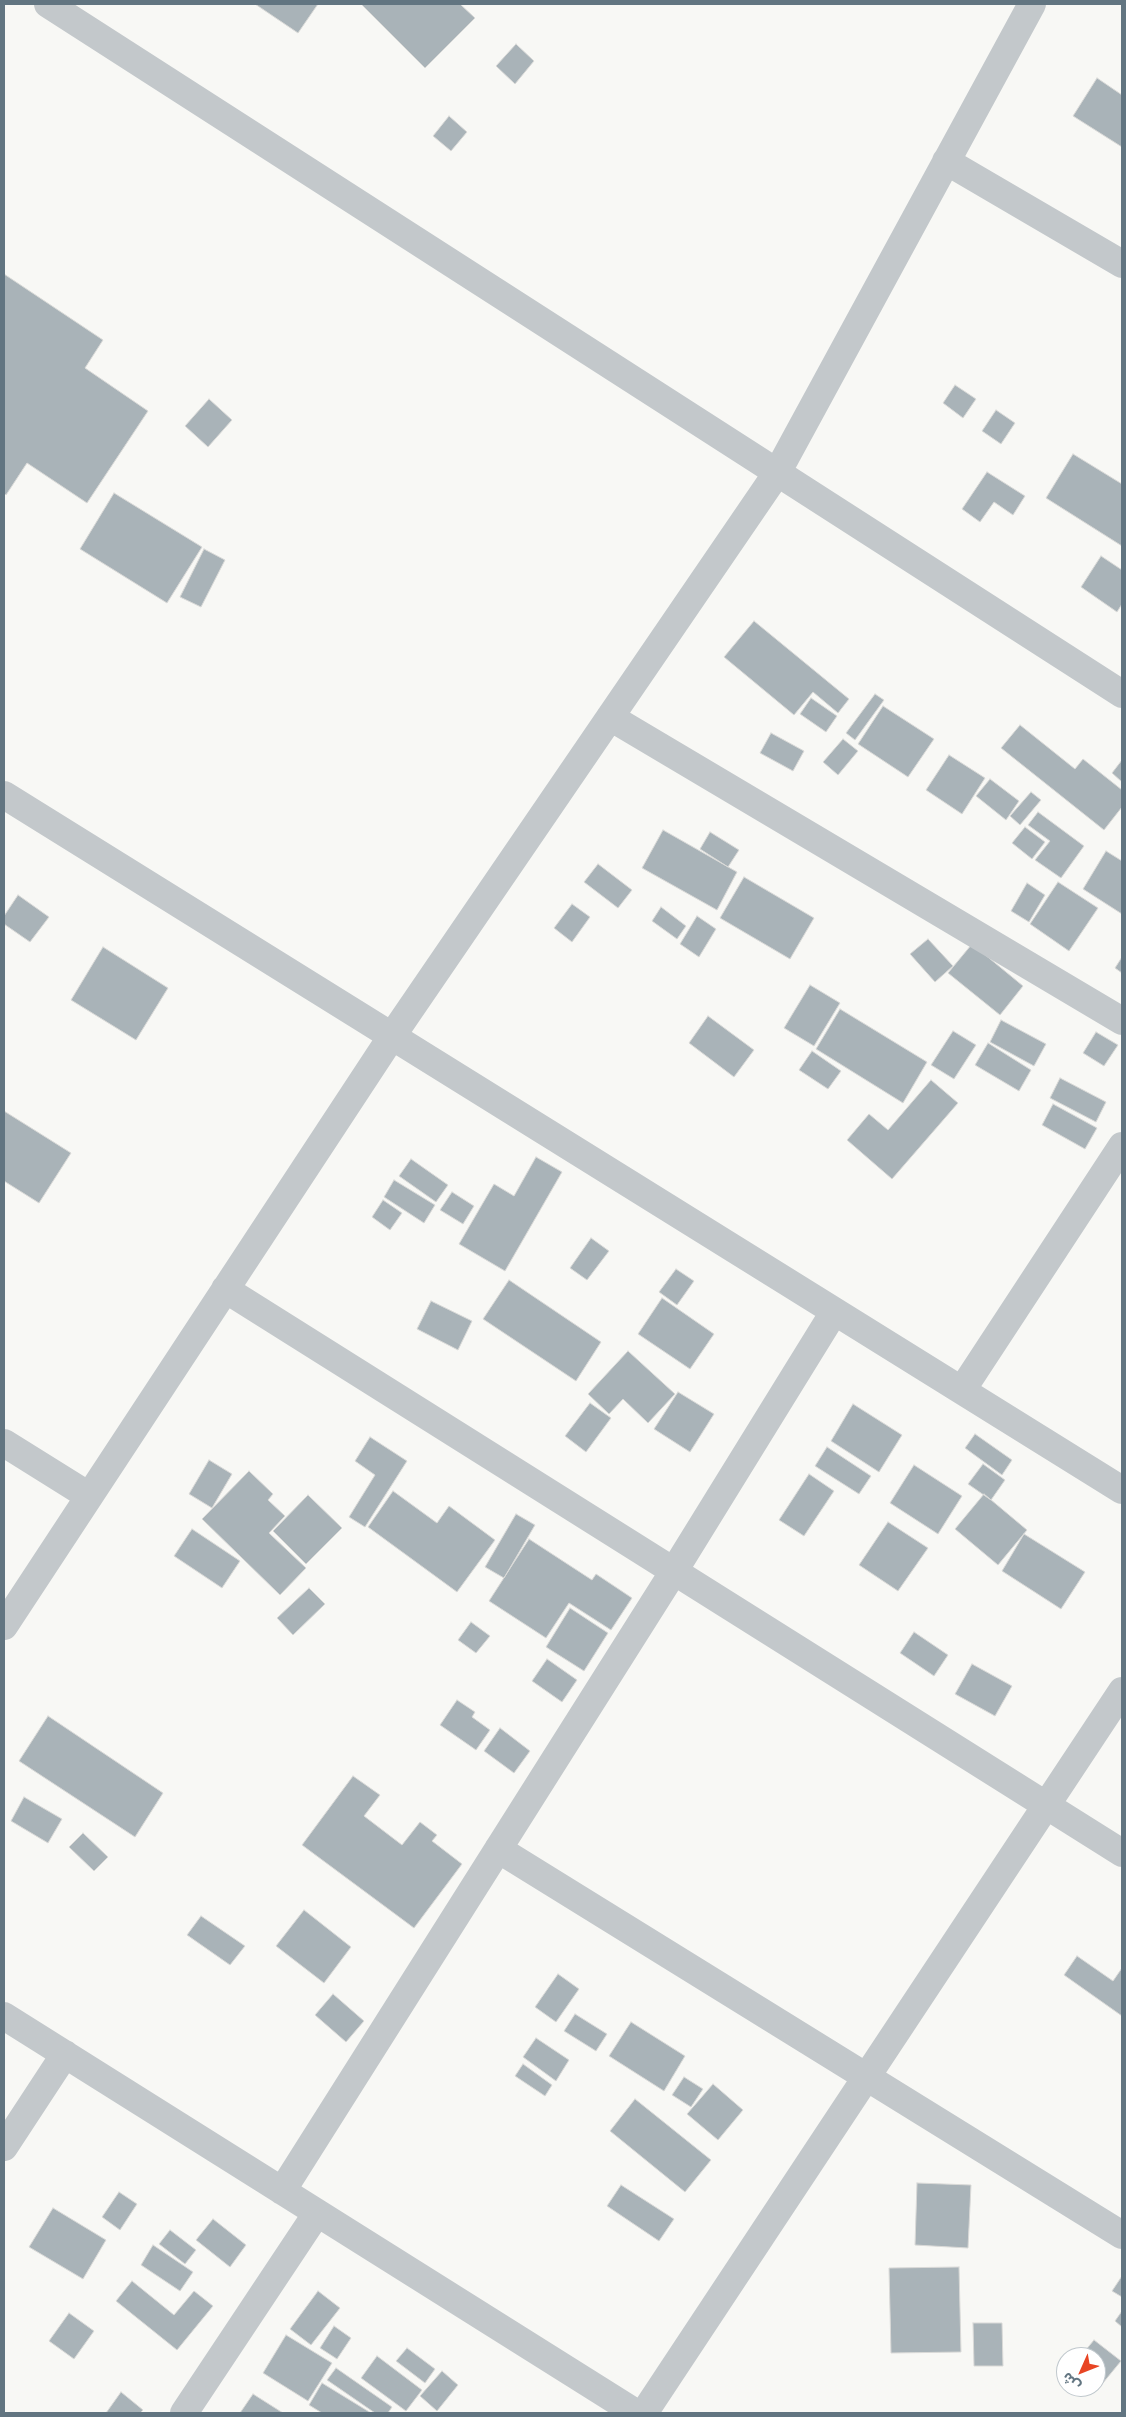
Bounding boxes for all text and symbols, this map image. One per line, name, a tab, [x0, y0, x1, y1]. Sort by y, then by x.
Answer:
north arrow	[1056, 2347, 1106, 2397]
text: ش	[1057, 2369, 1084, 2396]

